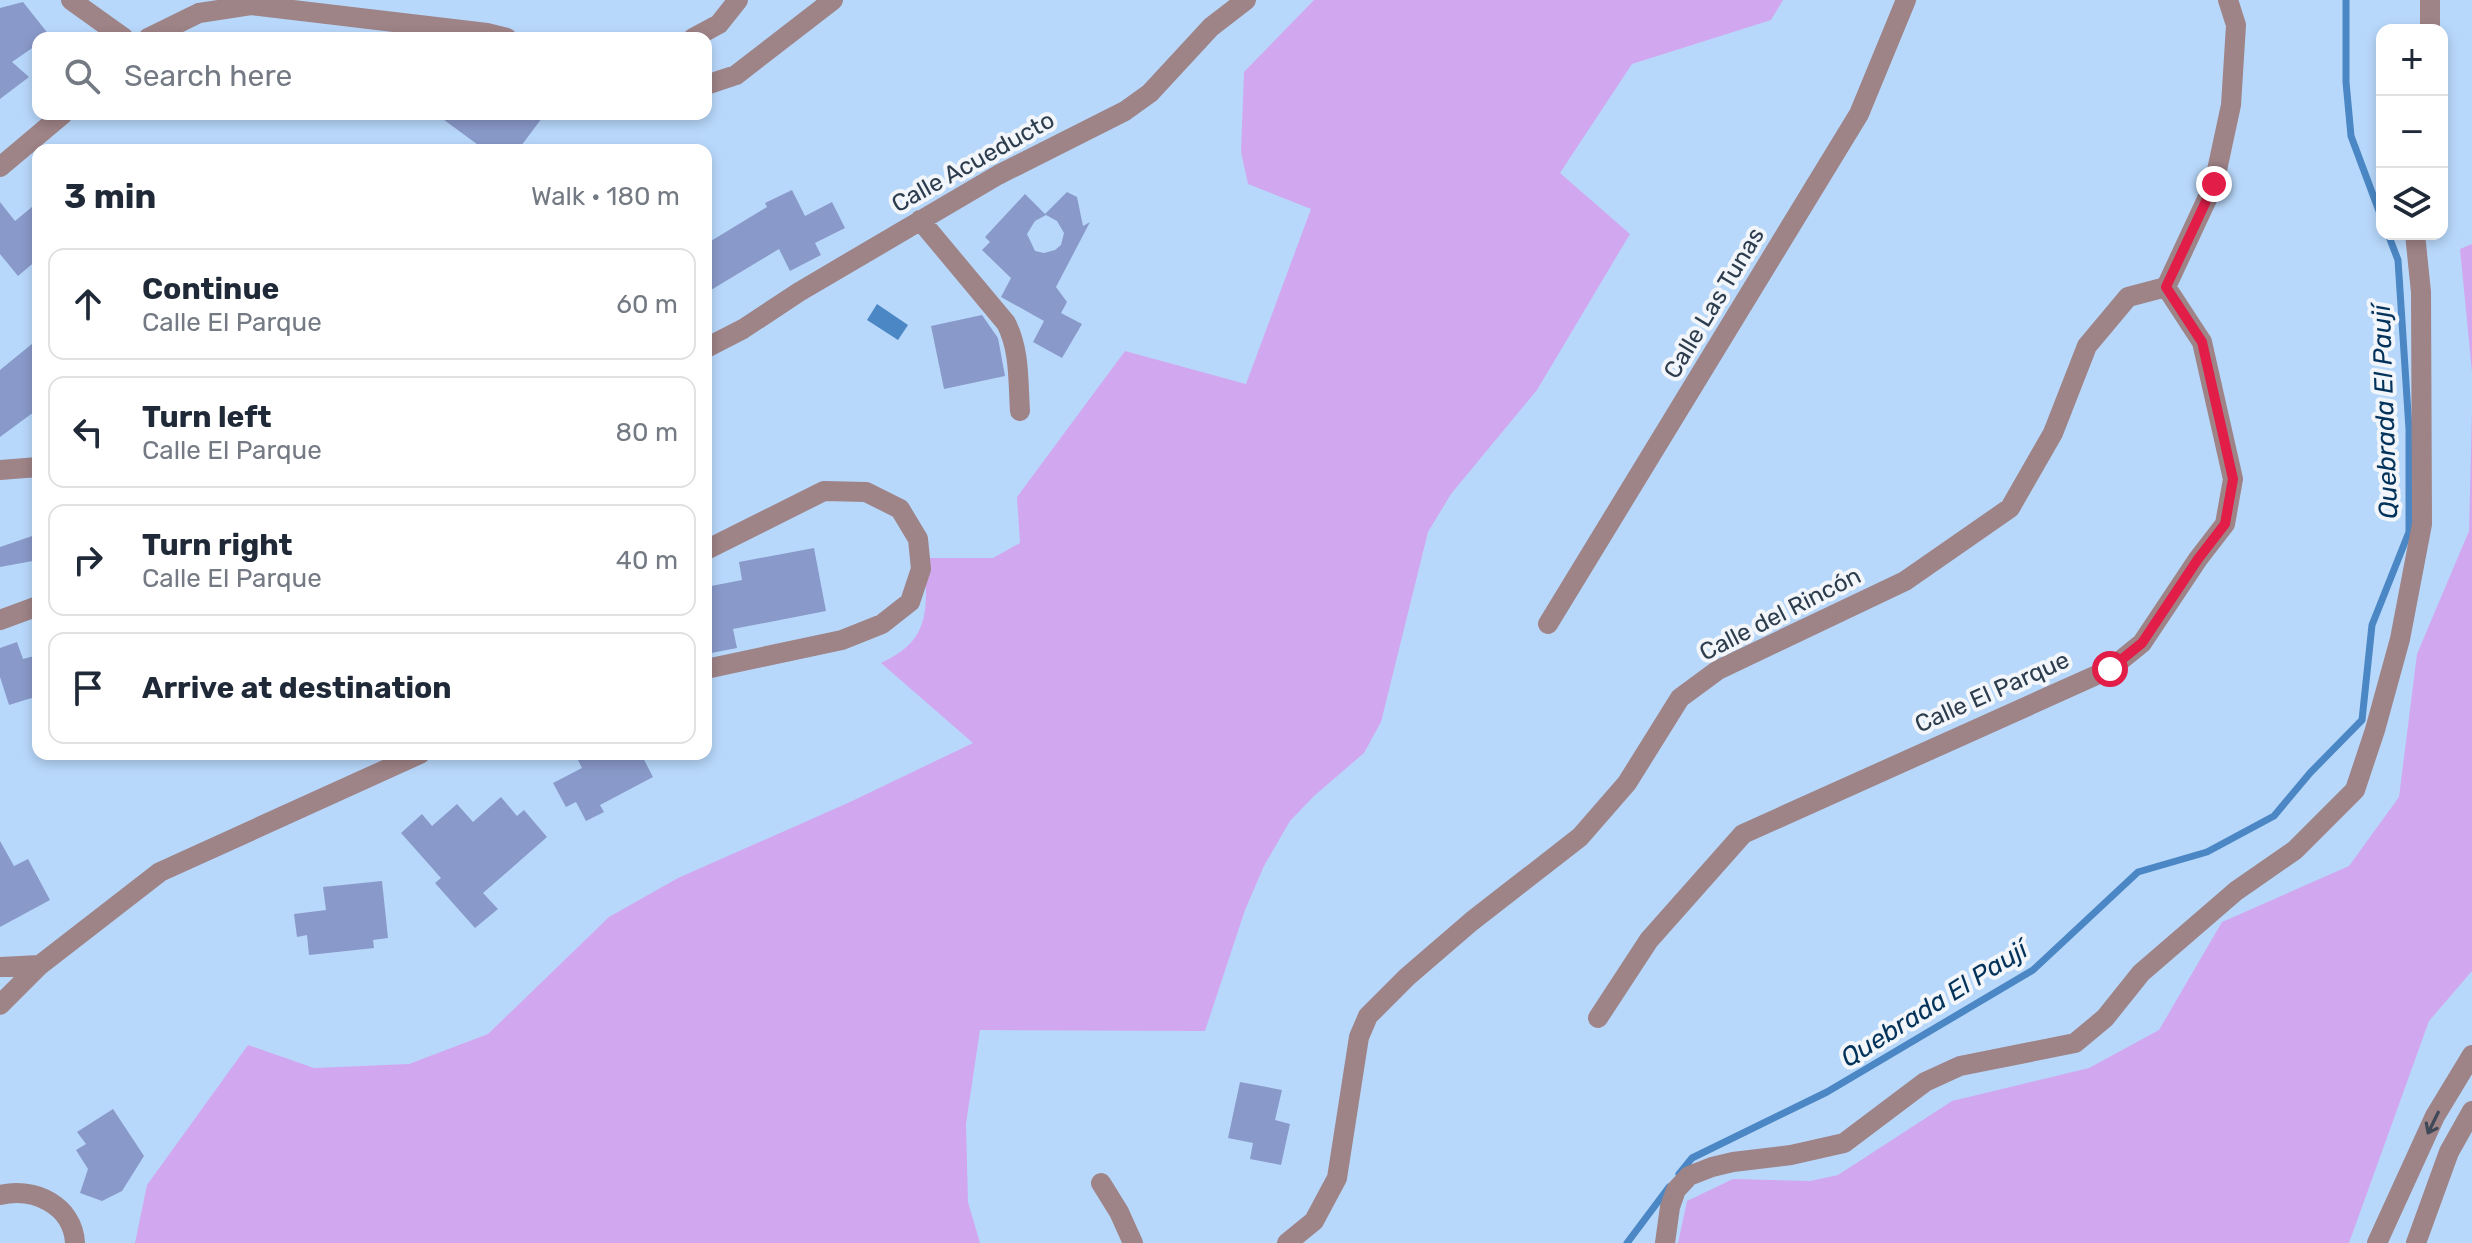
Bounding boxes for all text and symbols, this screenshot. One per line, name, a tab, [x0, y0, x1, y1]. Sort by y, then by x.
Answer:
map controls	[2376, 24, 2448, 240]
button: +	[2376, 24, 2448, 96]
search box	[32, 32, 712, 120]
icon: search	[60, 54, 104, 98]
text: Search here	[124, 58, 292, 94]
button: −	[2376, 96, 2448, 168]
street label: Calle Acueducto	[887, 106, 1059, 218]
route end	[2196, 166, 2232, 202]
button: layers	[2376, 168, 2448, 240]
text: 3 min	[64, 176, 156, 217]
text: Walk · 180 m	[531, 181, 680, 212]
street label: Calle Las Tunas	[1658, 223, 1770, 383]
text: Continue	[142, 271, 279, 307]
icon: ahead	[66, 282, 110, 326]
text: 60 m	[616, 289, 678, 320]
water label: Quebrada El Paují	[2366, 300, 2404, 520]
text: Calle El Parque	[142, 307, 322, 338]
text: Turn left	[142, 399, 272, 435]
icon: left	[66, 410, 110, 454]
text: 80 m	[615, 417, 678, 448]
text: Calle El Parque	[142, 435, 322, 466]
text: Turn right	[142, 527, 293, 563]
icon: right	[66, 538, 110, 582]
text: 40 m	[616, 545, 678, 576]
street label: Calle del Rincón	[1695, 561, 1865, 667]
text: Calle El Parque	[142, 563, 322, 594]
street label: Calle El Parque	[1911, 645, 2073, 739]
route start	[2092, 651, 2128, 687]
icon: arrive	[66, 666, 110, 710]
text: Arrive at destination	[142, 670, 452, 706]
water label: Quebrada El Paují	[1835, 932, 2036, 1074]
one-way arrow	[2424, 1110, 2440, 1134]

